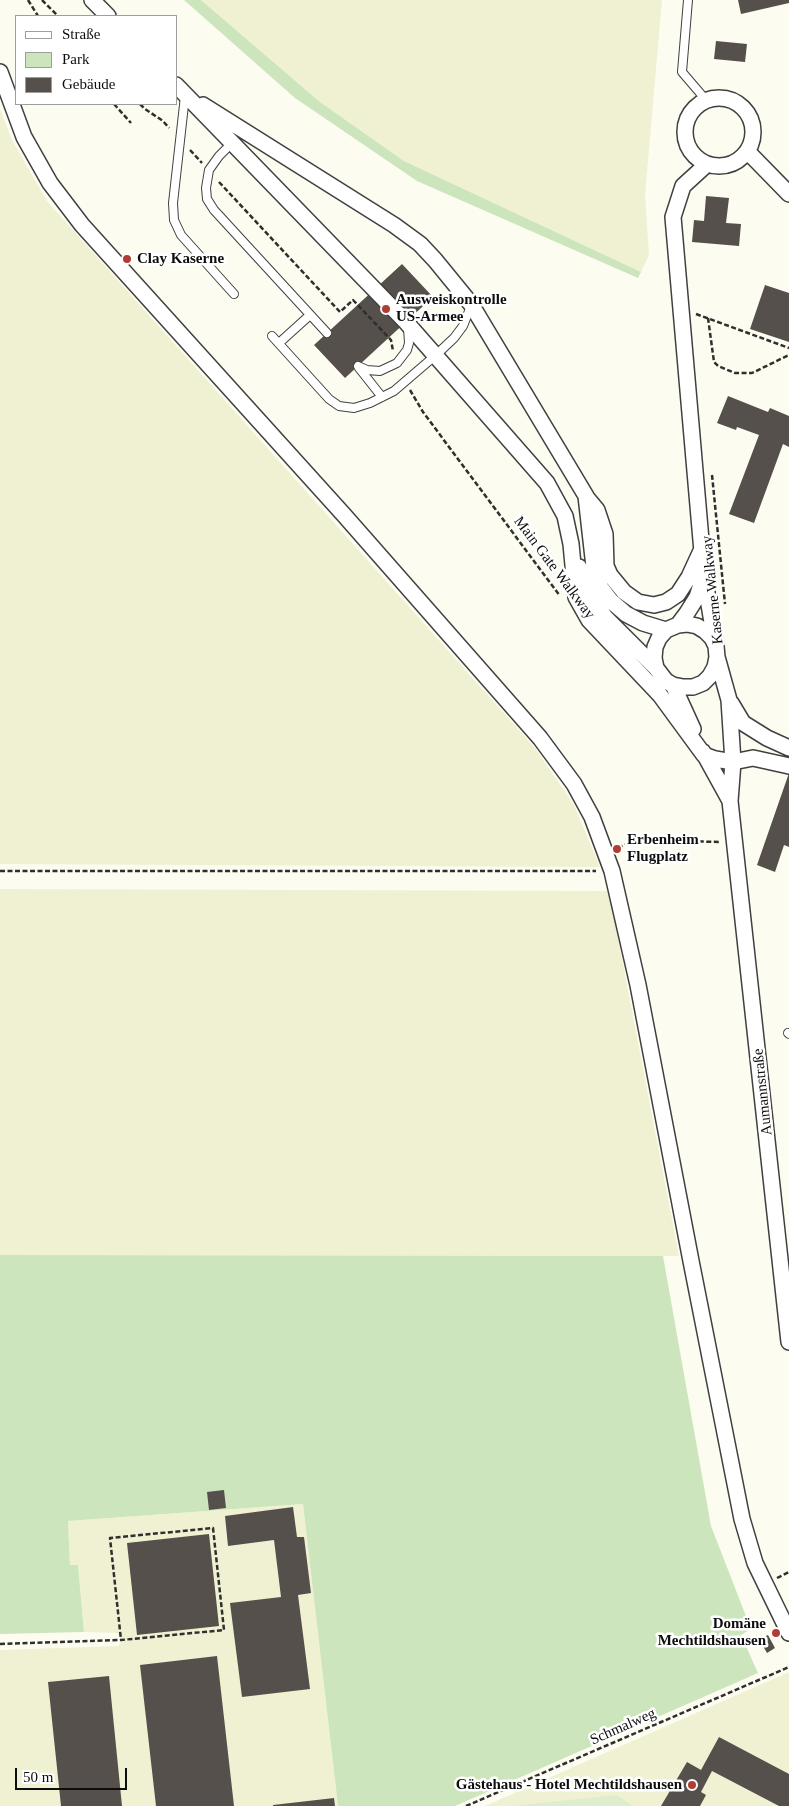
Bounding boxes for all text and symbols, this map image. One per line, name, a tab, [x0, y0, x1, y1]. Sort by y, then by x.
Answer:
legend	[15, 15, 178, 105]
text: Straße	[62, 26, 100, 42]
text: Park	[62, 51, 90, 67]
text: Gebäude	[62, 76, 115, 92]
place label: Clay Kaserne	[137, 250, 224, 268]
marker: Clay Kaserne	[121, 253, 133, 265]
place label: Ausweiskontrolle US-Armee	[396, 291, 507, 326]
marker: Ausweiskontrolle US-Armee	[380, 303, 392, 315]
street label: Main Gate Walkway	[510, 513, 598, 623]
street label: Kaserne Walkway	[698, 535, 728, 645]
place label: Erbenheim Flugplatz	[627, 831, 699, 866]
marker: Erbenheim Flugplatz	[611, 843, 623, 855]
street label: Aumannstraße	[749, 1048, 777, 1136]
place label: Domäne Mechtildshausen	[658, 1615, 766, 1650]
marker: Domäne Mechtildshausen	[770, 1627, 782, 1639]
street label: Schmalweg	[587, 1705, 659, 1749]
scale bar	[18, 1758, 130, 1790]
text: 50 m	[23, 1769, 53, 1785]
place label: Gästehaus - Hotel Mechtildshausen	[456, 1776, 682, 1794]
marker: Gästehaus - Hotel Mechtildshausen	[686, 1779, 698, 1791]

